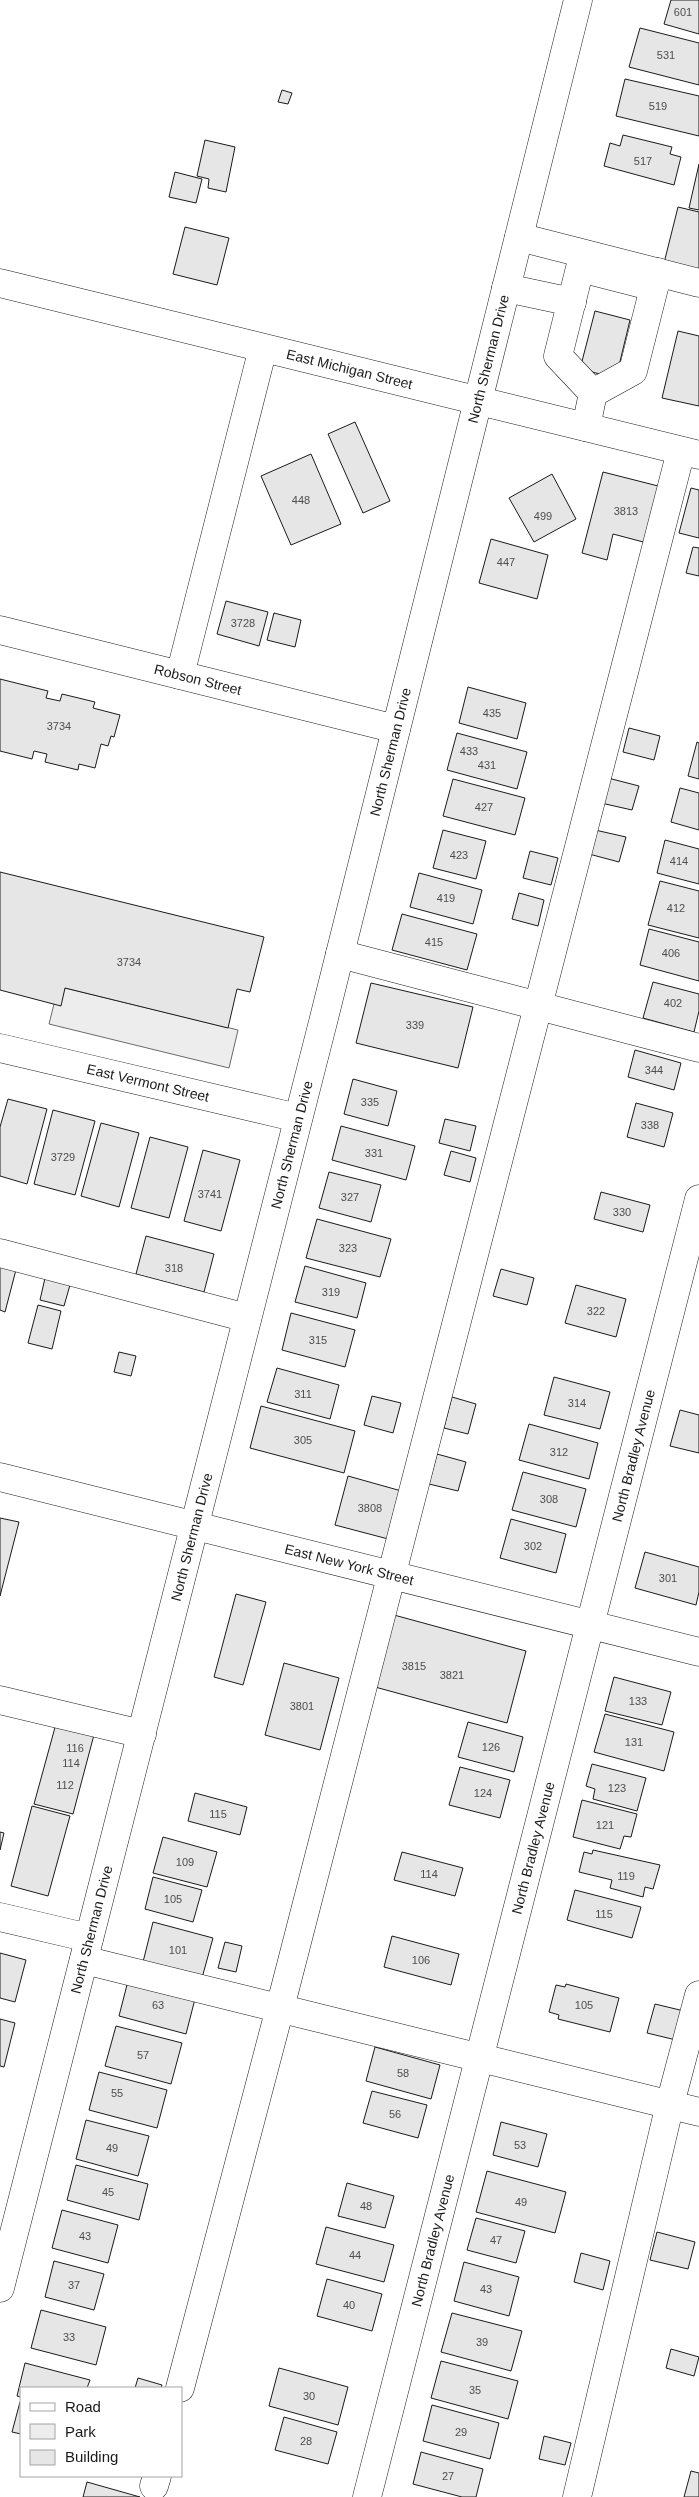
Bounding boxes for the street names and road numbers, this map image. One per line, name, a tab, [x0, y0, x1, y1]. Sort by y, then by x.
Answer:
street label: North Sherman Drive	[465, 293, 512, 425]
street label: East Michigan Street	[285, 346, 414, 392]
street label: Robson Street	[153, 661, 243, 698]
street label: North Sherman Drive	[367, 686, 414, 818]
street label: East Vermont Street	[85, 1061, 211, 1105]
street label: North Sherman Drive	[268, 1079, 316, 1210]
street label: North Bradley Avenue	[609, 1387, 658, 1523]
street label: North Sherman Drive	[168, 1471, 216, 1603]
street label: East New York Street	[283, 1541, 415, 1588]
street label: North Bradley Avenue	[508, 1780, 558, 1916]
street label: North Sherman Drive	[67, 1864, 116, 1995]
street label: North Bradley Avenue	[408, 2172, 457, 2308]

